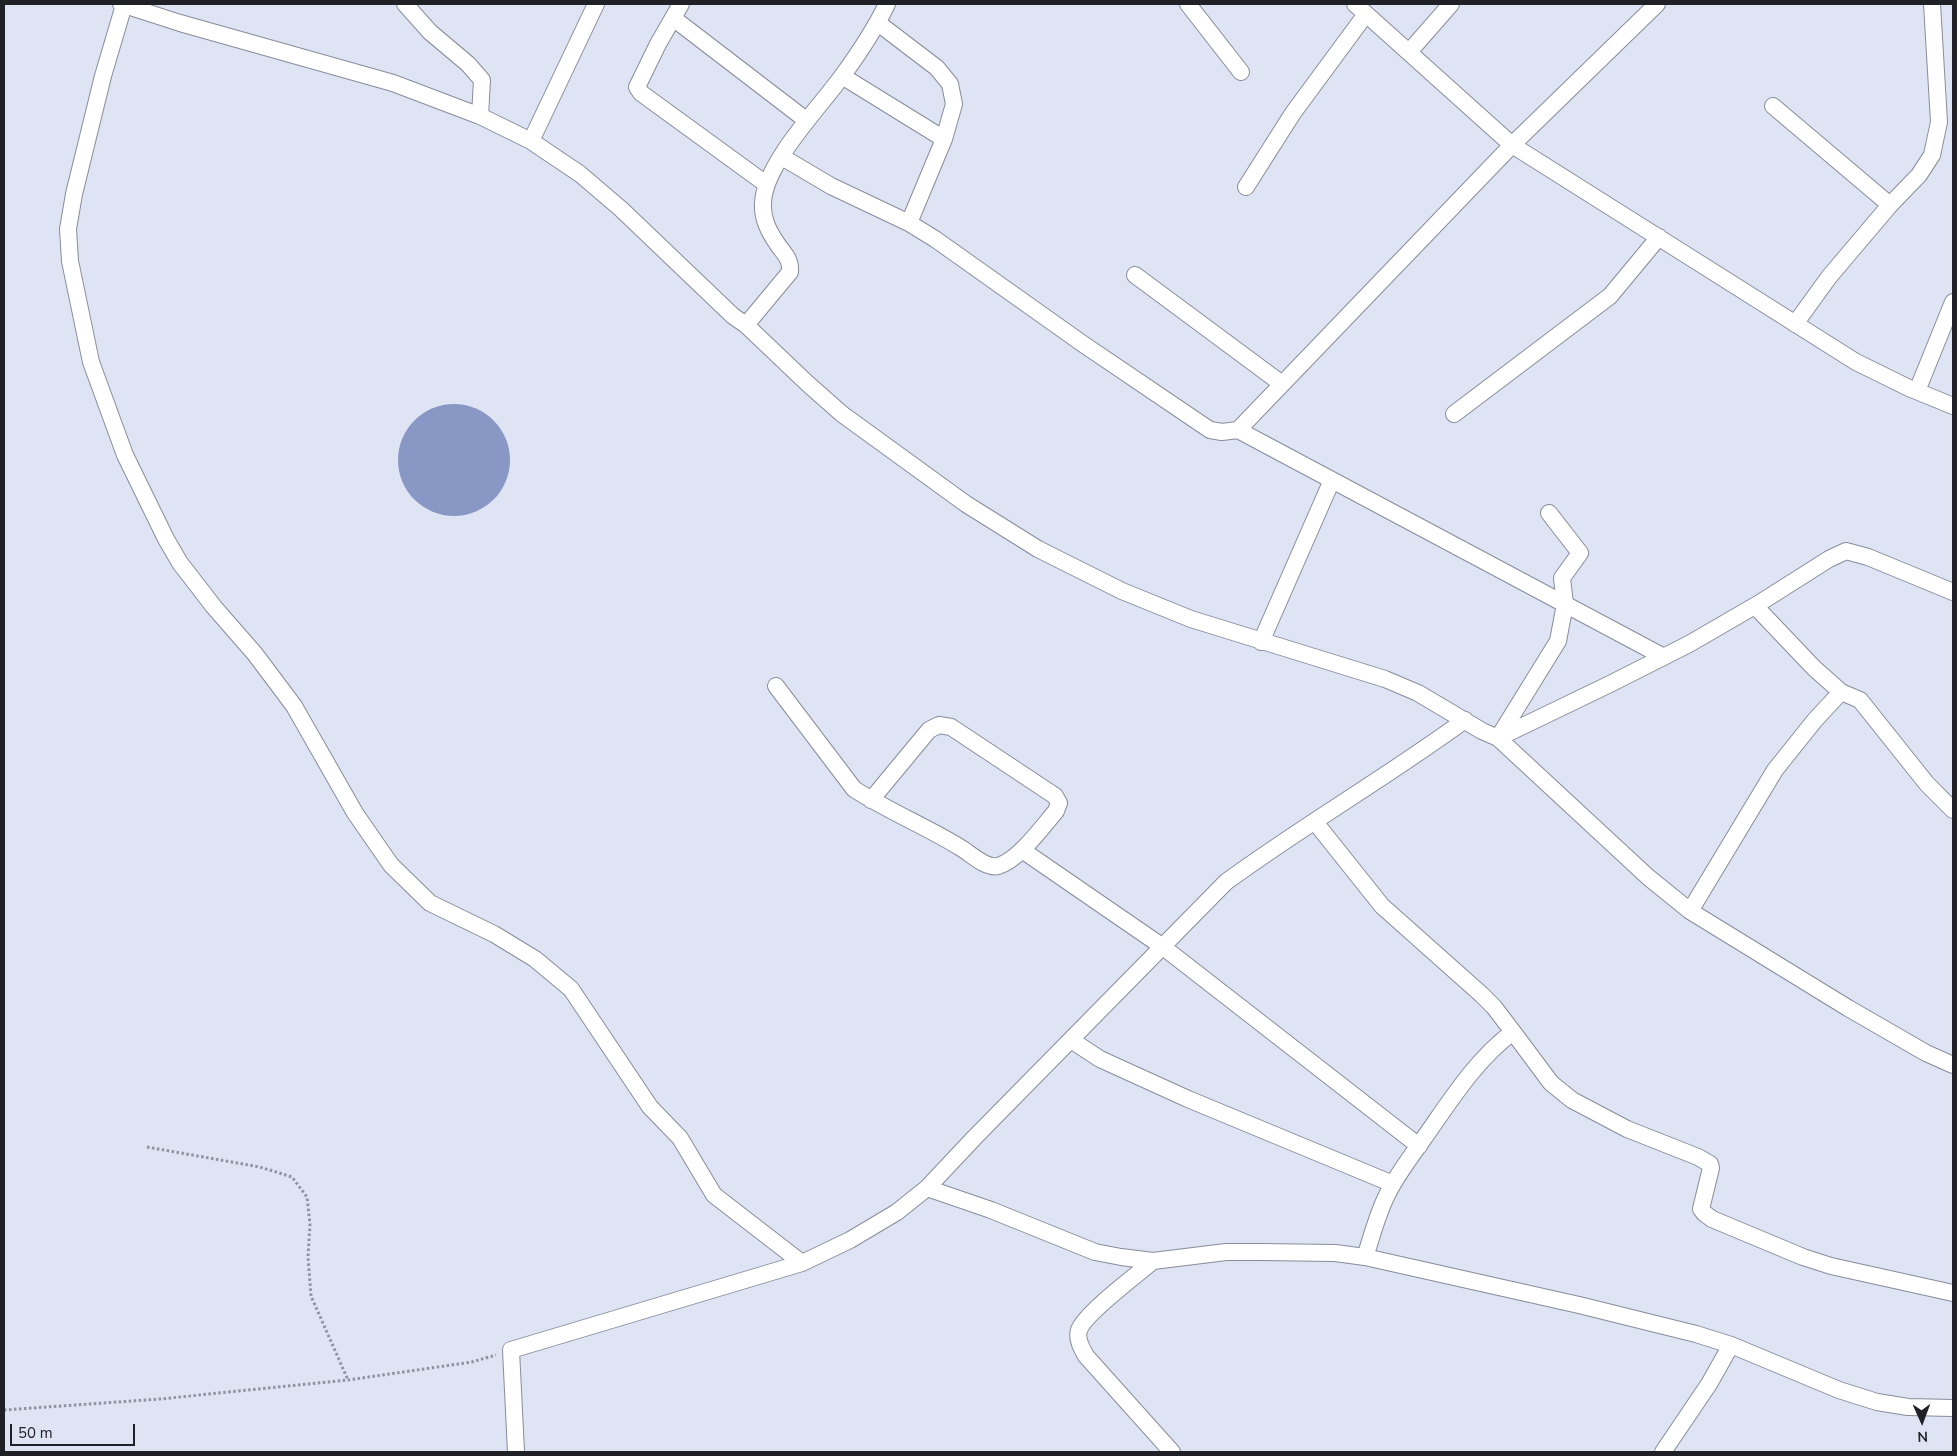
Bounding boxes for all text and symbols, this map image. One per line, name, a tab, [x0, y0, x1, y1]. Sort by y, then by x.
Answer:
north arrow	[1897, 1396, 1947, 1446]
scale bar	[12, 1414, 138, 1446]
text: 50 m	[18, 1423, 53, 1443]
text: N	[1917, 1427, 1928, 1446]

